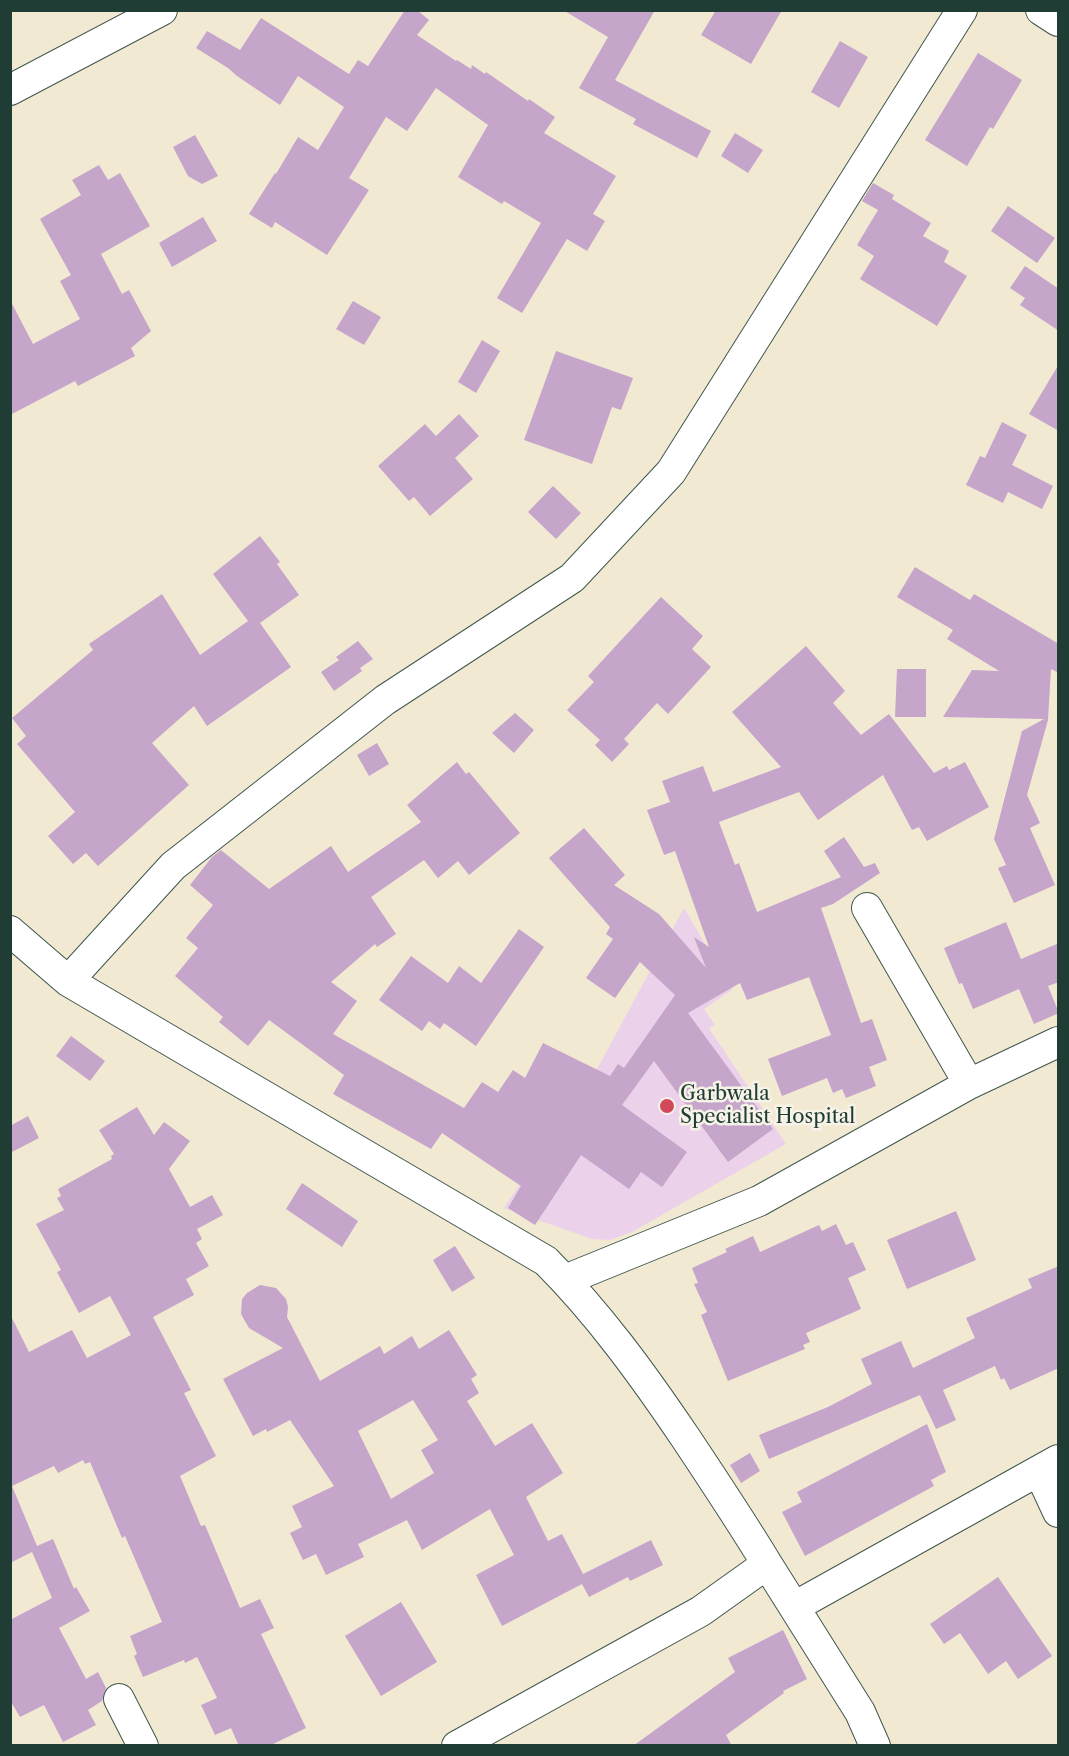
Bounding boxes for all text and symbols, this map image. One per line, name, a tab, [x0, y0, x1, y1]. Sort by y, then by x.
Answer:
place label: Garbwala Specialist Hospital	[680, 1082, 855, 1129]
marker: Garbwala Specialist Hospital	[658, 1097, 676, 1115]

